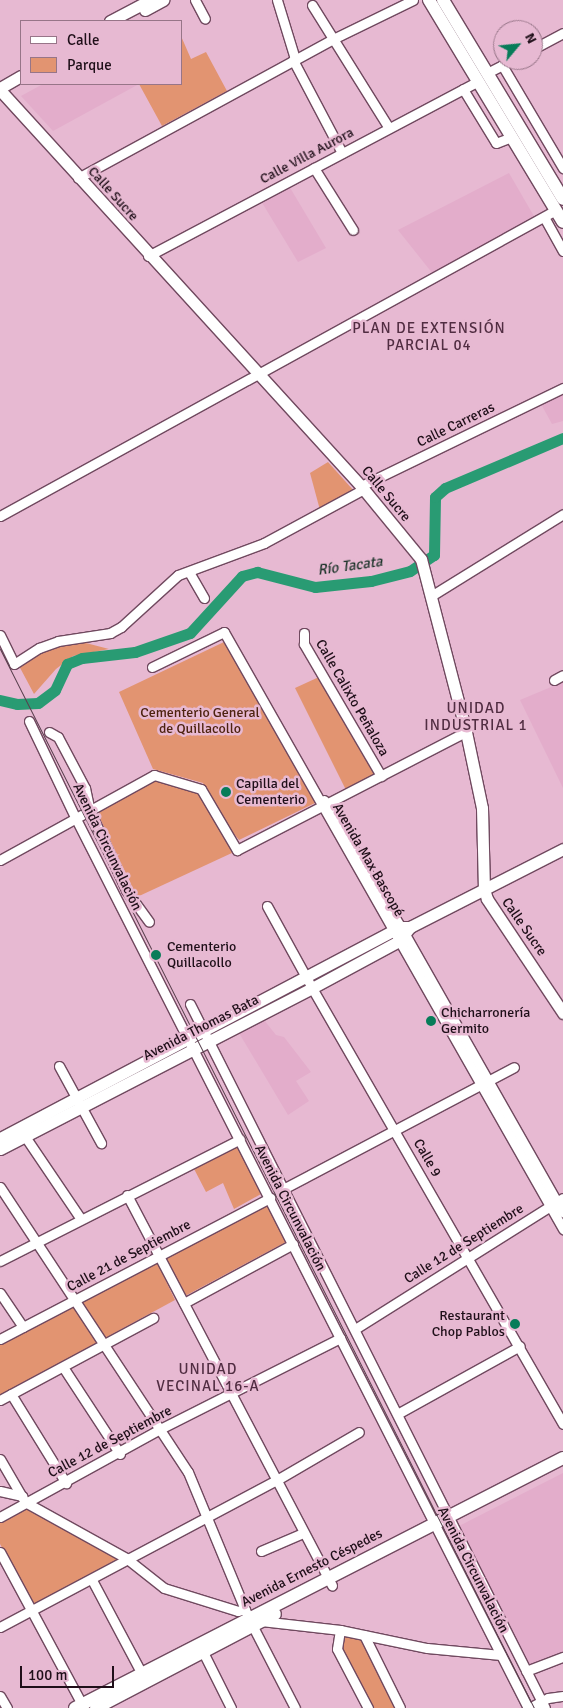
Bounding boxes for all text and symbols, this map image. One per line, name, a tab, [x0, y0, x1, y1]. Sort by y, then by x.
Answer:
legend	[20, 20, 182, 85]
north arrow	[493, 20, 543, 70]
text: N	[521, 30, 541, 46]
text: Calle	[67, 31, 100, 49]
text: Parque	[67, 56, 112, 74]
street label: Calle Villa Aurora	[257, 124, 357, 188]
street label: Calle Sucre	[84, 163, 142, 225]
district label: PLAN DE EXTENSIÓN PARCIAL 04	[350, 319, 508, 354]
street label: Calle Carreras	[414, 399, 498, 451]
street label: Calle Sucre	[358, 463, 414, 525]
water label: Río Tacata	[316, 553, 384, 579]
street label: Calle Calixto Peñaloza	[312, 637, 392, 759]
district label: UNIDAD INDUSTRIAL 1	[423, 699, 529, 734]
park label: Cementerio General de Quillacollo	[140, 705, 260, 738]
place label: Capilla del Cementerio	[236, 776, 305, 809]
street label: Avenida Circunvalación	[69, 781, 145, 913]
marker: Capilla del Cementerio	[220, 786, 232, 798]
street label: Avenida Max Bascopé	[329, 800, 407, 920]
street label: Calle Sucre	[498, 895, 550, 959]
place label: Cementerio Quillacollo	[167, 939, 236, 972]
marker: Cementerio Quillacollo	[149, 948, 163, 962]
street label: Avenida Thomas Bata	[141, 992, 261, 1064]
place label: Chicharronería Germito	[441, 1005, 530, 1038]
marker: Chicharronería Germito	[425, 1015, 437, 1027]
street label: Calle 9	[409, 1136, 445, 1180]
street label: Avenida Circunvalación	[251, 1142, 329, 1274]
street label: Calle 12 de Septiembre	[401, 1200, 527, 1288]
street label: Calle 21 de Septiembre	[64, 1216, 194, 1296]
place label: Restaurant Chop Pablos	[432, 1308, 505, 1340]
marker: Restaurant Chop Pablos	[509, 1318, 521, 1330]
district label: UNIDAD VECINAL 16-A	[155, 1360, 261, 1395]
street label: Calle 12 de Septiembre	[45, 1402, 175, 1482]
street label: Avenida Circunvalación	[434, 1504, 512, 1636]
street label: Avenida Ernesto Céspedes	[239, 1525, 385, 1611]
scale bar	[22, 1656, 116, 1688]
text: 100 m	[28, 1666, 68, 1684]

